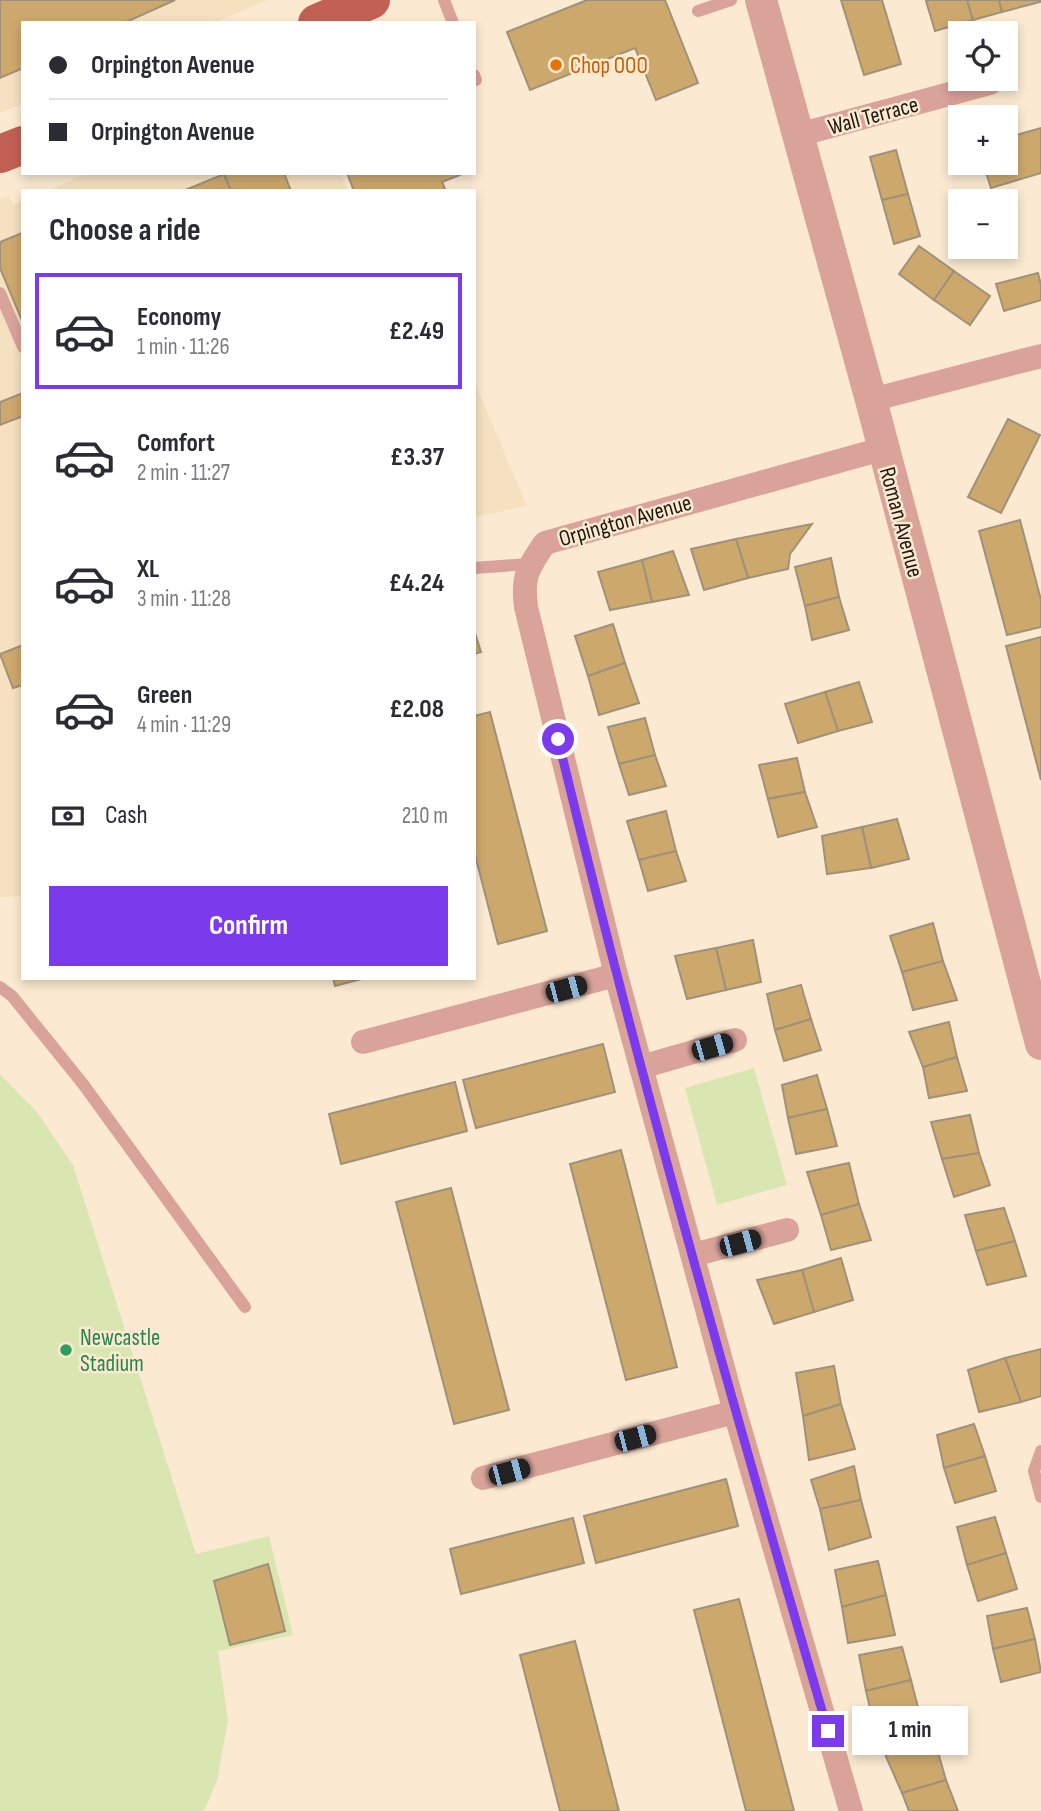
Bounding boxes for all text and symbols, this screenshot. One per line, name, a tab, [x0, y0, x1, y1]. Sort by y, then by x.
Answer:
map controls	[948, 21, 1018, 259]
button: locate	[948, 21, 1018, 91]
text: Orpington Avenue	[91, 50, 255, 81]
place label: Chop OOO	[570, 52, 648, 80]
marker: Chop OOO	[548, 57, 564, 73]
street label: Wall Terrace	[825, 90, 922, 141]
button: +	[948, 105, 1018, 175]
text: Orpington Avenue	[91, 117, 255, 148]
button: −	[948, 189, 1018, 259]
text: Choose a ride	[49, 211, 201, 250]
icon: car	[53, 300, 116, 363]
text: Economy	[137, 302, 221, 333]
text: £2.49	[389, 316, 444, 347]
text: 1 min · 11:26	[137, 333, 229, 361]
icon: car	[53, 426, 116, 489]
text: Comfort	[137, 428, 215, 459]
text: £3.37	[390, 442, 444, 473]
text: 2 min · 11:27	[137, 459, 230, 487]
street label: Roman Avenue	[873, 464, 929, 581]
street label: Orpington Avenue	[556, 489, 695, 553]
icon: car	[53, 552, 116, 615]
text: XL	[137, 554, 159, 585]
text: £4.24	[389, 568, 444, 599]
text: 3 min · 11:28	[137, 585, 231, 613]
icon: car	[53, 678, 116, 741]
text: Green	[137, 680, 192, 711]
text: £2.08	[389, 694, 444, 725]
text: 4 min · 11:29	[137, 711, 231, 739]
route start	[542, 723, 574, 755]
icon: cash	[49, 797, 87, 835]
text: Cash	[105, 800, 148, 831]
text: 210 m	[402, 802, 448, 830]
button: Confirm	[49, 886, 448, 966]
car	[543, 973, 590, 1005]
car	[689, 1031, 736, 1063]
car	[717, 1227, 764, 1259]
place label: Newcastle Stadium	[80, 1324, 160, 1378]
marker: Newcastle Stadium	[58, 1342, 74, 1358]
car	[612, 1422, 659, 1454]
car	[486, 1456, 533, 1488]
callout: 1 min	[852, 1706, 968, 1756]
route end	[812, 1715, 844, 1747]
text: 1 min	[889, 1716, 931, 1744]

